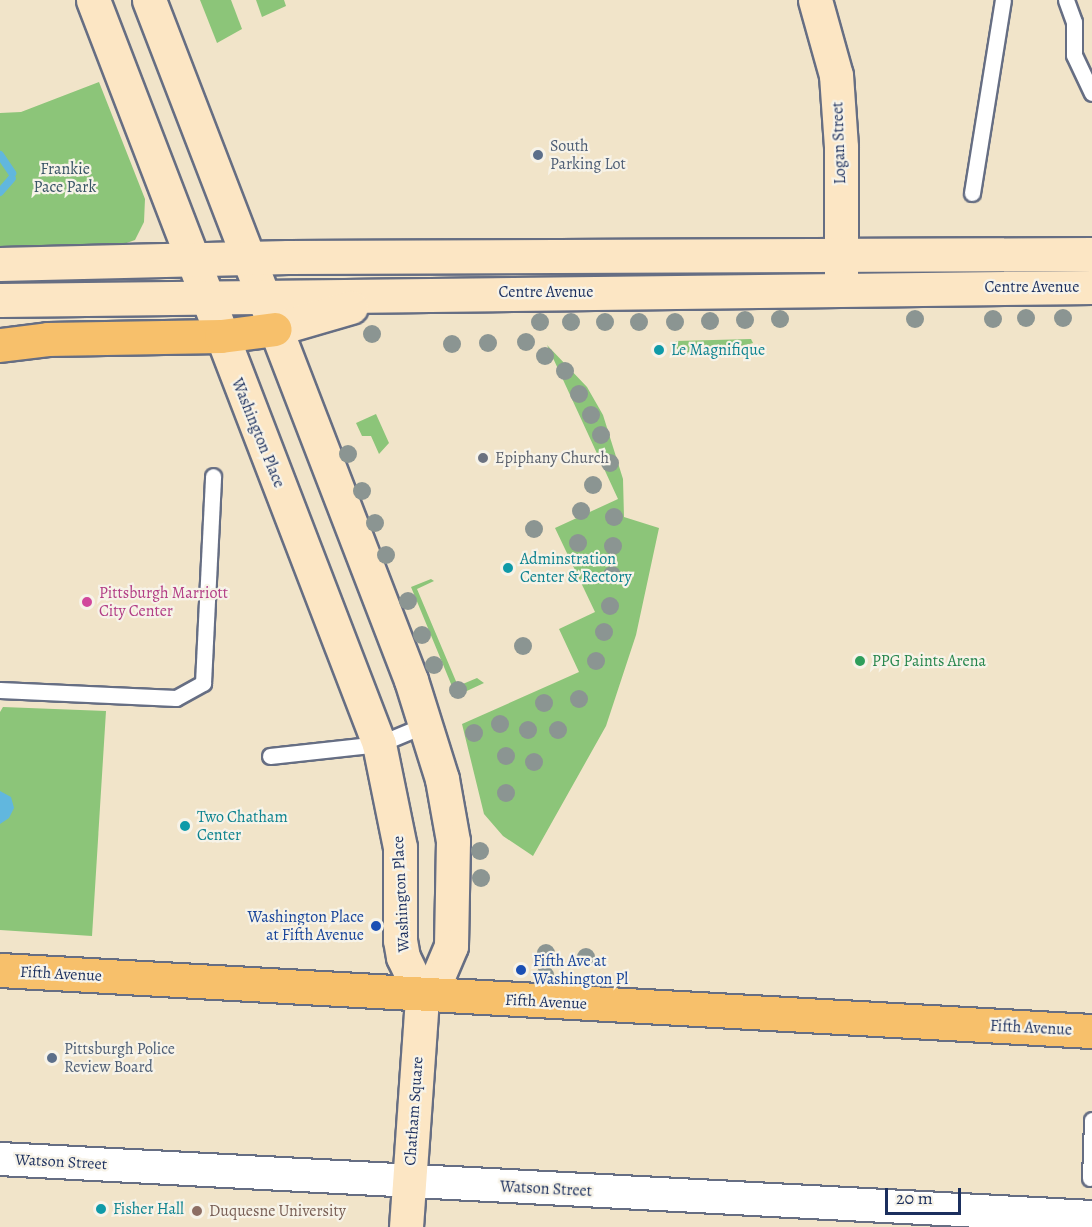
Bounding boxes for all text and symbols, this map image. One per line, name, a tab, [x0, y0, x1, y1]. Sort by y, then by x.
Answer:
street label: Logan Street	[828, 101, 850, 185]
place label: South Parking Lot	[550, 136, 626, 174]
marker: South Parking Lot	[531, 148, 545, 162]
park label: Frankie Pace Park	[34, 159, 96, 197]
street label: Centre Avenue	[985, 277, 1079, 297]
street label: Centre Avenue	[499, 282, 593, 302]
place label: Le Magnifique	[671, 340, 765, 360]
marker: Le Magnifique	[652, 343, 666, 357]
street label: Washington Place	[227, 375, 289, 491]
place label: Epiphany Church	[495, 448, 609, 468]
marker: Epiphany Church	[476, 451, 490, 465]
place label: Adminstration Center & Rectory	[520, 549, 632, 587]
marker: Adminstration Center & Rectory	[501, 561, 515, 575]
place label: Pittsburgh Marriott City Center	[99, 583, 228, 621]
marker: Pittsburgh Marriott City Center	[80, 595, 94, 609]
place label: PPG Paints Arena	[872, 651, 986, 671]
marker: PPG Paints Arena	[853, 654, 867, 668]
place label: Two Chatham Center	[197, 807, 288, 845]
marker: Two Chatham Center	[178, 819, 192, 833]
street label: Washington Place	[388, 835, 414, 953]
place label: Washington Place at Fifth Avenue	[248, 907, 364, 945]
marker: Washington Place at Fifth Avenue	[369, 919, 383, 933]
place label: Fifth Ave at Washington Pl	[533, 951, 628, 989]
street label: Fifth Avenue	[19, 962, 103, 986]
marker: Fifth Ave at Washington Pl	[514, 963, 528, 977]
street label: Fifth Avenue	[504, 990, 588, 1014]
street label: Fifth Avenue	[989, 1016, 1073, 1040]
place label: Pittsburgh Police Review Board	[64, 1039, 175, 1077]
marker: Pittsburgh Police Review Board	[45, 1051, 59, 1065]
street label: Chatham Square	[401, 1056, 427, 1166]
street label: Watson Street	[15, 1150, 107, 1174]
scale bar	[888, 1176, 964, 1214]
street label: Watson Street	[500, 1177, 592, 1201]
text: 20 m	[896, 1186, 933, 1210]
place label: Fisher Hall	[113, 1199, 184, 1219]
place label: Duquesne University	[209, 1201, 346, 1221]
marker: Fisher Hall	[94, 1202, 108, 1216]
marker: Duquesne University	[190, 1204, 204, 1218]

